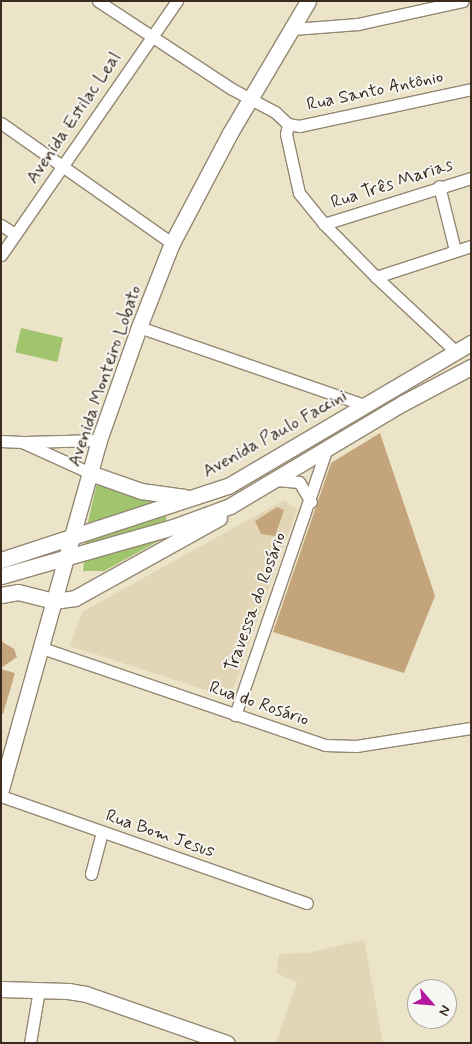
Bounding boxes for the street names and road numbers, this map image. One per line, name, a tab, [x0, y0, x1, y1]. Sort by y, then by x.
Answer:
street label: Avenida Estilac Leal	[23, 49, 125, 187]
street label: Rua Santo Antônio	[306, 66, 444, 116]
street label: Rua Três Marias	[330, 155, 454, 213]
street label: Avenida Monteiro Lobato	[64, 282, 146, 470]
street label: Avenida Paulo Faccini	[201, 387, 349, 481]
street label: Travessa do Rosário	[221, 530, 291, 674]
street label: Rua do Rosário	[205, 676, 313, 732]
street label: Rua Bom Jesus	[102, 805, 218, 863]

